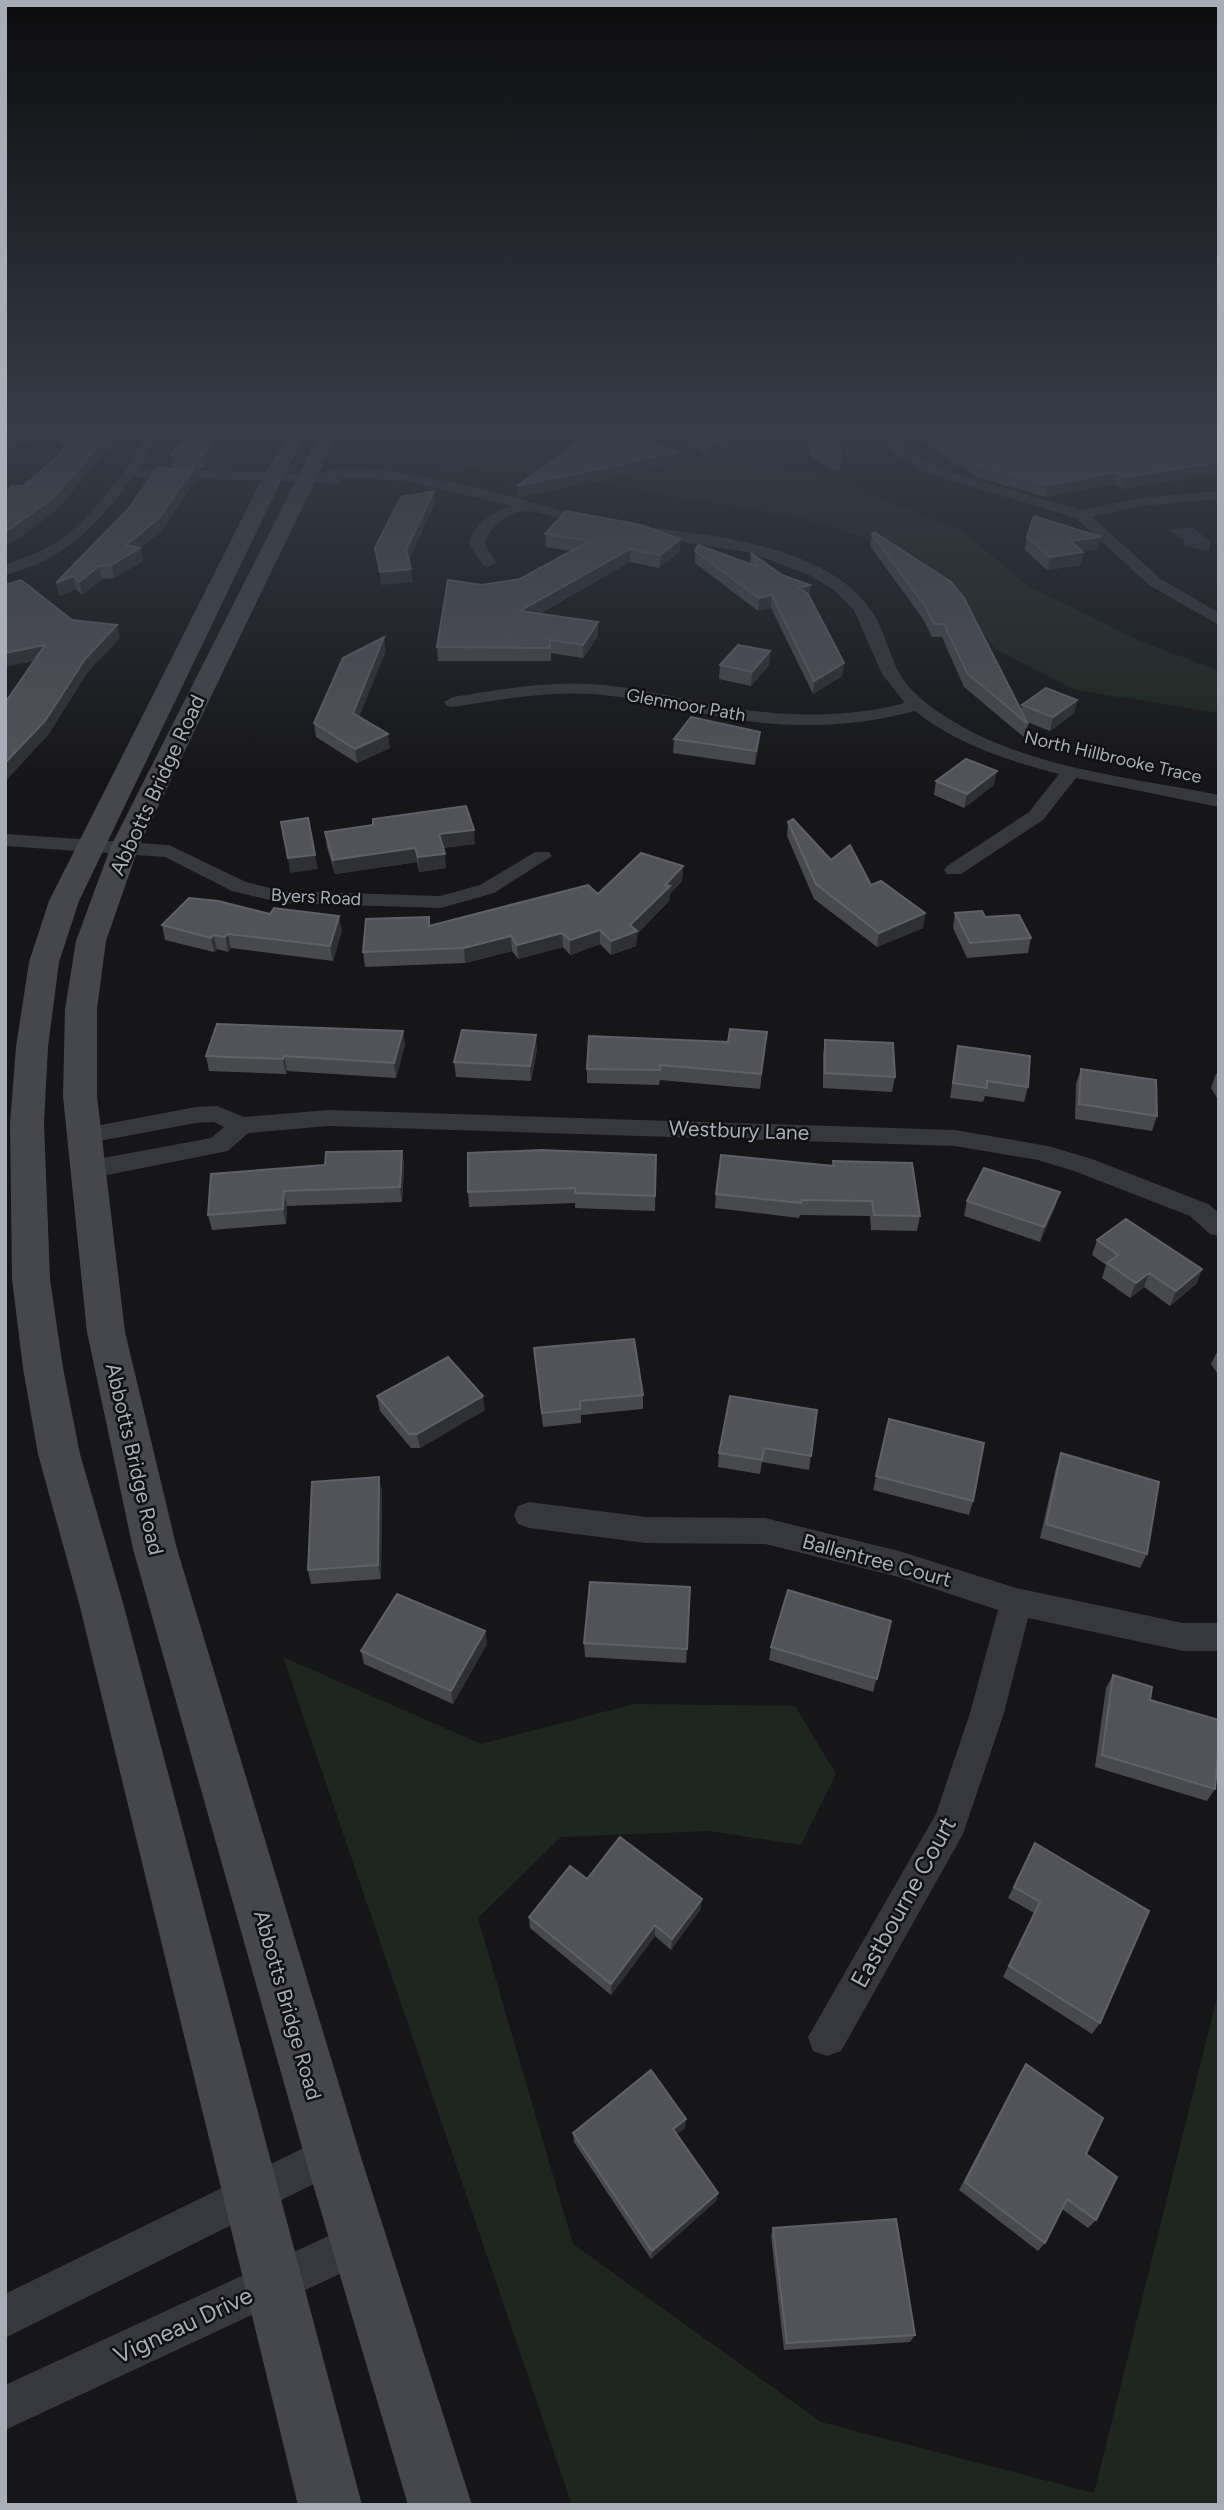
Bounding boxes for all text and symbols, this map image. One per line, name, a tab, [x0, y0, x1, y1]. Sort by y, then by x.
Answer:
street label: Glenmoor Path	[625, 684, 747, 726]
street label: Abbotts Bridge Road	[104, 691, 210, 879]
street label: North Hillbrooke Trace	[1022, 726, 1204, 788]
street label: Byers Road	[270, 884, 362, 910]
street label: Westbury Lane	[668, 1115, 810, 1145]
street label: Abbotts Bridge Road	[101, 1361, 169, 1557]
street label: Ballentree Court	[800, 1528, 954, 1592]
street label: Eastbourne Court	[844, 1812, 962, 1992]
street label: Abbotts Bridge Road	[249, 1907, 327, 2103]
street label: Vigneau Drive	[109, 2280, 257, 2370]

